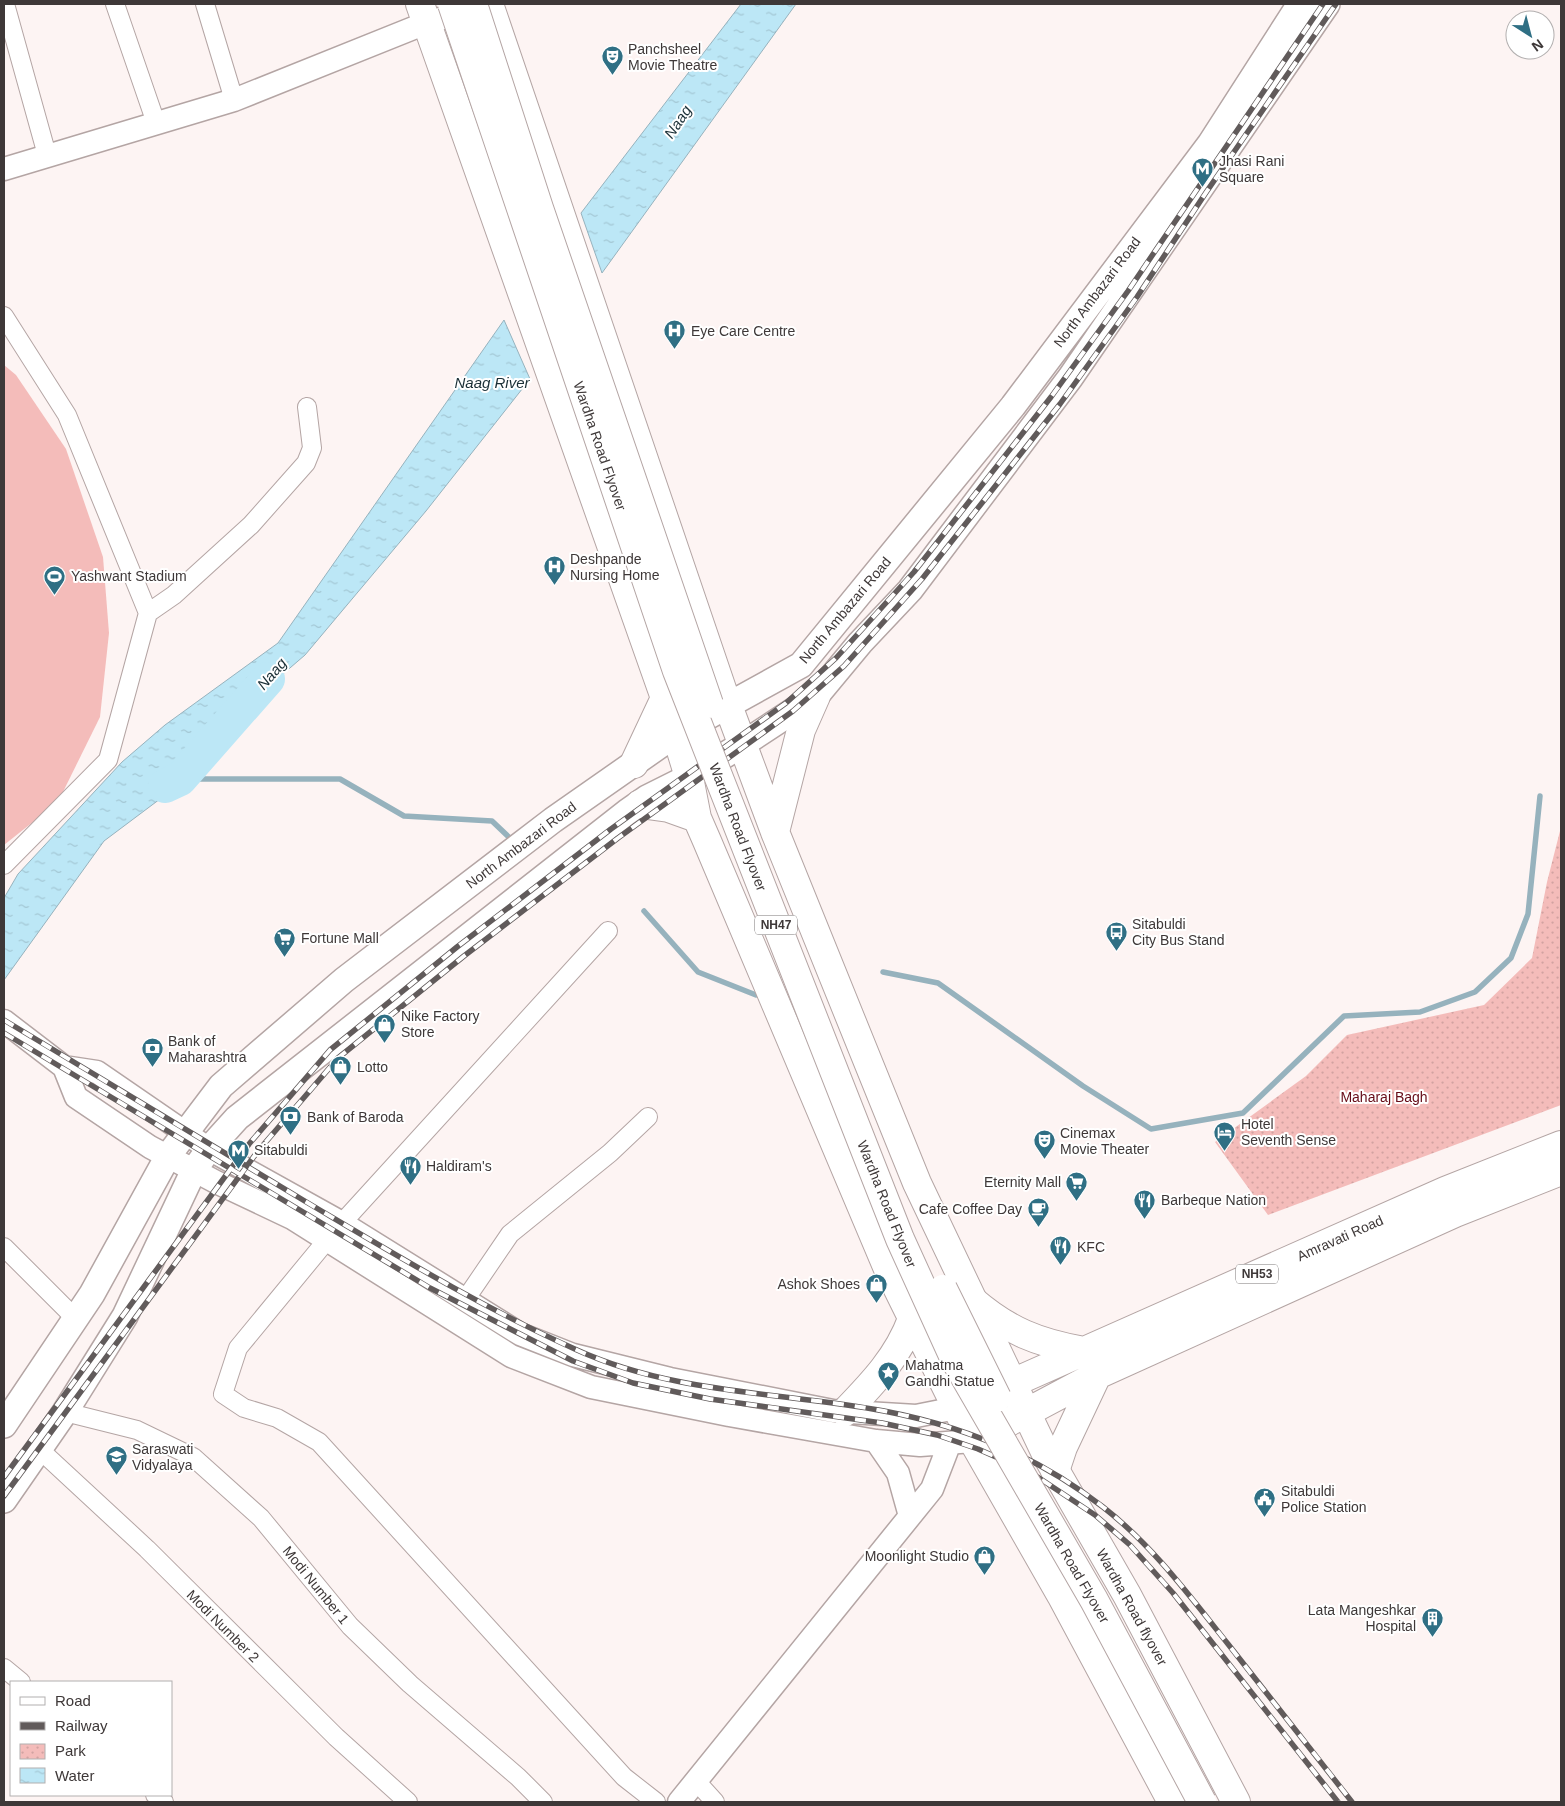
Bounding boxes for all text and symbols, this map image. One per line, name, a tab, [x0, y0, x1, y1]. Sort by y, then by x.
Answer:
north arrow	[1505, 10, 1555, 60]
text: N	[1529, 36, 1546, 55]
place label: Panchsheel Movie Theatre	[628, 41, 717, 73]
theatre icon: Panchsheel Movie Theatre	[600, 45, 624, 76]
water label: Naag	[661, 102, 695, 141]
place label: Jhasi Rani Square	[1219, 153, 1284, 185]
metro station icon: Jhasi Rani Square	[1191, 157, 1215, 188]
street label: North Ambazari Road	[1050, 234, 1144, 350]
hospital icon: Eye Care Centre	[663, 319, 687, 350]
place label: Eye Care Centre	[691, 323, 795, 339]
water label: Naag River	[454, 374, 531, 391]
street label: Wardha Road Flyover	[570, 379, 630, 513]
place label: Deshpande Nursing Home	[570, 551, 660, 583]
street label: North Ambazari Road	[796, 554, 894, 666]
hospital icon: Deshpande Nursing Home	[542, 555, 566, 586]
sports icon: Yashwant Stadium	[43, 564, 67, 595]
place label: Yashwant Stadium	[71, 568, 187, 584]
water label: Naag	[253, 654, 290, 693]
street label: Wardha Road Flyover	[706, 761, 770, 893]
street label: North Ambazari Road	[463, 798, 579, 892]
road number: NH47	[755, 916, 797, 934]
place label: Sitabuldi City Bus Stand	[1132, 916, 1225, 948]
bus stop icon: Sitabuldi City Bus Stand	[1104, 920, 1128, 951]
supermarket icon: Fortune Mall	[273, 926, 297, 957]
place label: Fortune Mall	[301, 930, 379, 946]
place label: Nike Factory Store	[401, 1008, 480, 1040]
shop icon: Nike Factory Store	[373, 1012, 397, 1043]
place label: Bank of Maharashtra	[168, 1033, 247, 1065]
bank icon: Bank of Maharashtra	[140, 1037, 164, 1068]
shop icon: Lotto	[329, 1055, 353, 1086]
place label: Lotto	[357, 1059, 388, 1075]
park label: Maharaj Bagh	[1340, 1089, 1428, 1105]
bank icon: Bank of Baroda	[279, 1105, 303, 1136]
place label: Bank of Baroda	[307, 1109, 404, 1125]
place label: Hotel Seventh Sense	[1241, 1116, 1336, 1148]
hotel icon: Hotel Seventh Sense	[1213, 1120, 1237, 1151]
place label: Cinemax Movie Theater	[1060, 1125, 1150, 1157]
theatre icon: Cinemax Movie Theater	[1032, 1129, 1056, 1160]
metro station icon: Sitabuldi	[226, 1138, 250, 1169]
street label: Wardha Road Flyover	[854, 1138, 920, 1270]
place label: Sitabuldi	[254, 1142, 308, 1158]
restaurant icon: Haldiram's	[398, 1154, 422, 1185]
place label: Haldiram's	[426, 1158, 492, 1174]
supermarket icon: Eternity Mall	[1065, 1170, 1089, 1201]
place label: Eternity Mall	[984, 1174, 1061, 1190]
restaurant icon: Barbeque Nation	[1133, 1188, 1157, 1219]
place label: Barbeque Nation	[1161, 1192, 1266, 1208]
cafe icon: Cafe Coffee Day	[1026, 1197, 1050, 1228]
place label: Cafe Coffee Day	[919, 1201, 1022, 1217]
street label: Amravati Road	[1294, 1212, 1386, 1264]
restaurant icon: KFC	[1049, 1235, 1073, 1266]
place label: KFC	[1077, 1239, 1105, 1255]
road number: NH53	[1236, 1264, 1278, 1284]
shop icon: Ashok Shoes	[864, 1272, 888, 1303]
place label: Ashok Shoes	[778, 1276, 860, 1292]
place label: Mahatma Gandhi Statue	[905, 1357, 995, 1389]
place icon: Mahatma Gandhi Statue	[877, 1361, 901, 1392]
place label: Saraswati Vidyalaya	[132, 1441, 193, 1473]
school or university icon: Saraswati Vidyalaya	[104, 1445, 128, 1476]
place label: Sitabuldi Police Station	[1281, 1483, 1367, 1515]
public building icon: Sitabuldi Police Station	[1253, 1487, 1277, 1518]
street label: Wardha Road Flyover	[1031, 1500, 1113, 1626]
street label: Modi Number 1	[280, 1543, 352, 1627]
shop icon: Moonlight Studio	[973, 1544, 997, 1575]
street label: Wardha Road flyover	[1093, 1546, 1171, 1668]
place label: Moonlight Studio	[865, 1548, 969, 1564]
street label: Modi Number 2	[184, 1587, 263, 1666]
place label: Lata Mangeshkar Hospital	[1308, 1602, 1416, 1634]
building icon: Lata Mangeshkar Hospital	[1420, 1606, 1444, 1637]
legend	[10, 1681, 172, 1796]
text: Road	[55, 1692, 91, 1709]
text: Railway	[55, 1717, 108, 1734]
text: Park	[55, 1742, 86, 1759]
text: Water	[55, 1767, 94, 1784]

